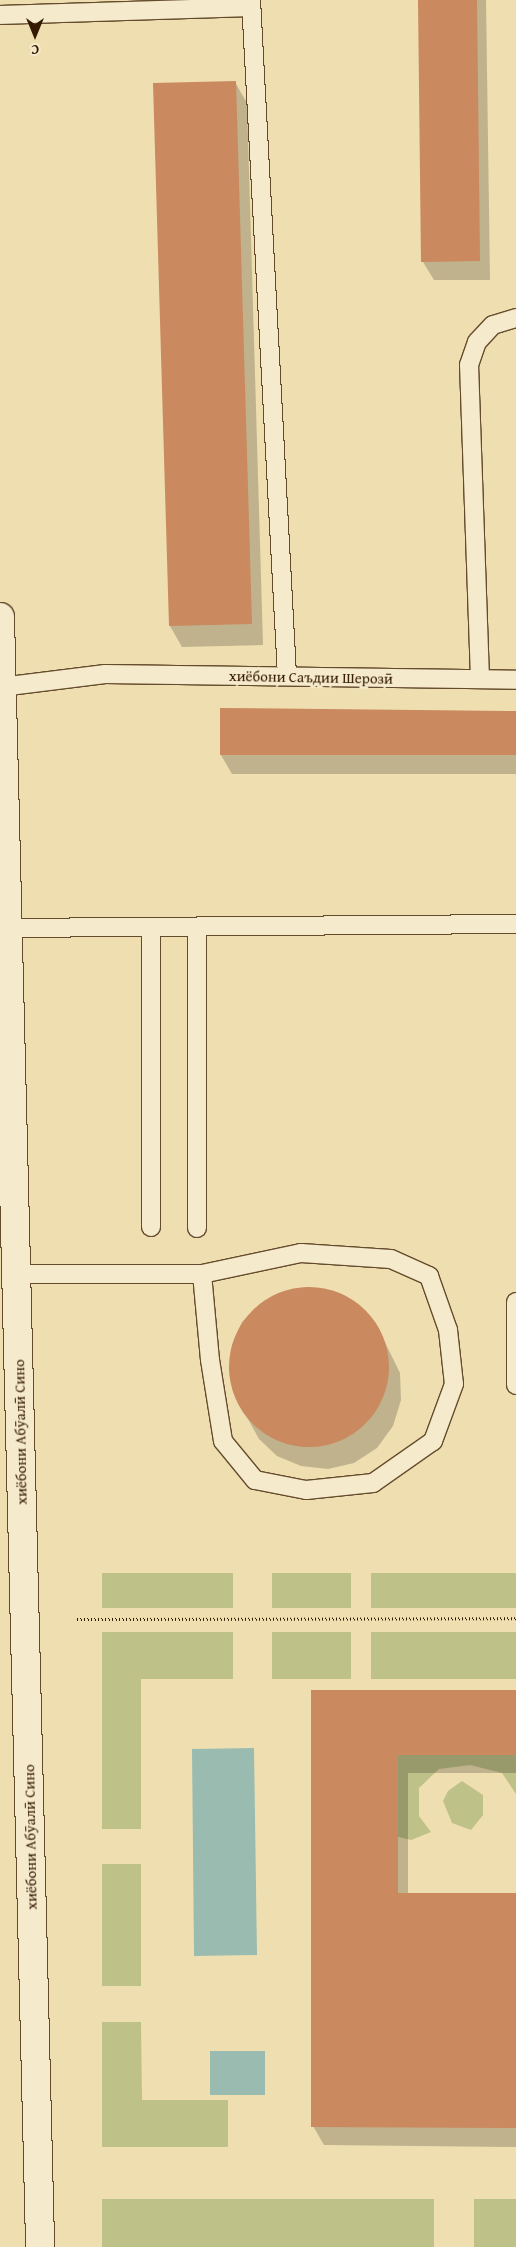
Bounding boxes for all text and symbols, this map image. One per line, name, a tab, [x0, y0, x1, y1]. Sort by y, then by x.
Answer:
north arrow	[10, 10, 60, 60]
text: С	[31, 40, 39, 60]
street label: хиёбони Саъдии Шерозӣ	[229, 667, 393, 687]
street label: хиёбони Абӯалӣ Сино	[10, 1359, 30, 1505]
street label: хиёбони Абӯалӣ Сино	[20, 1764, 40, 1910]

